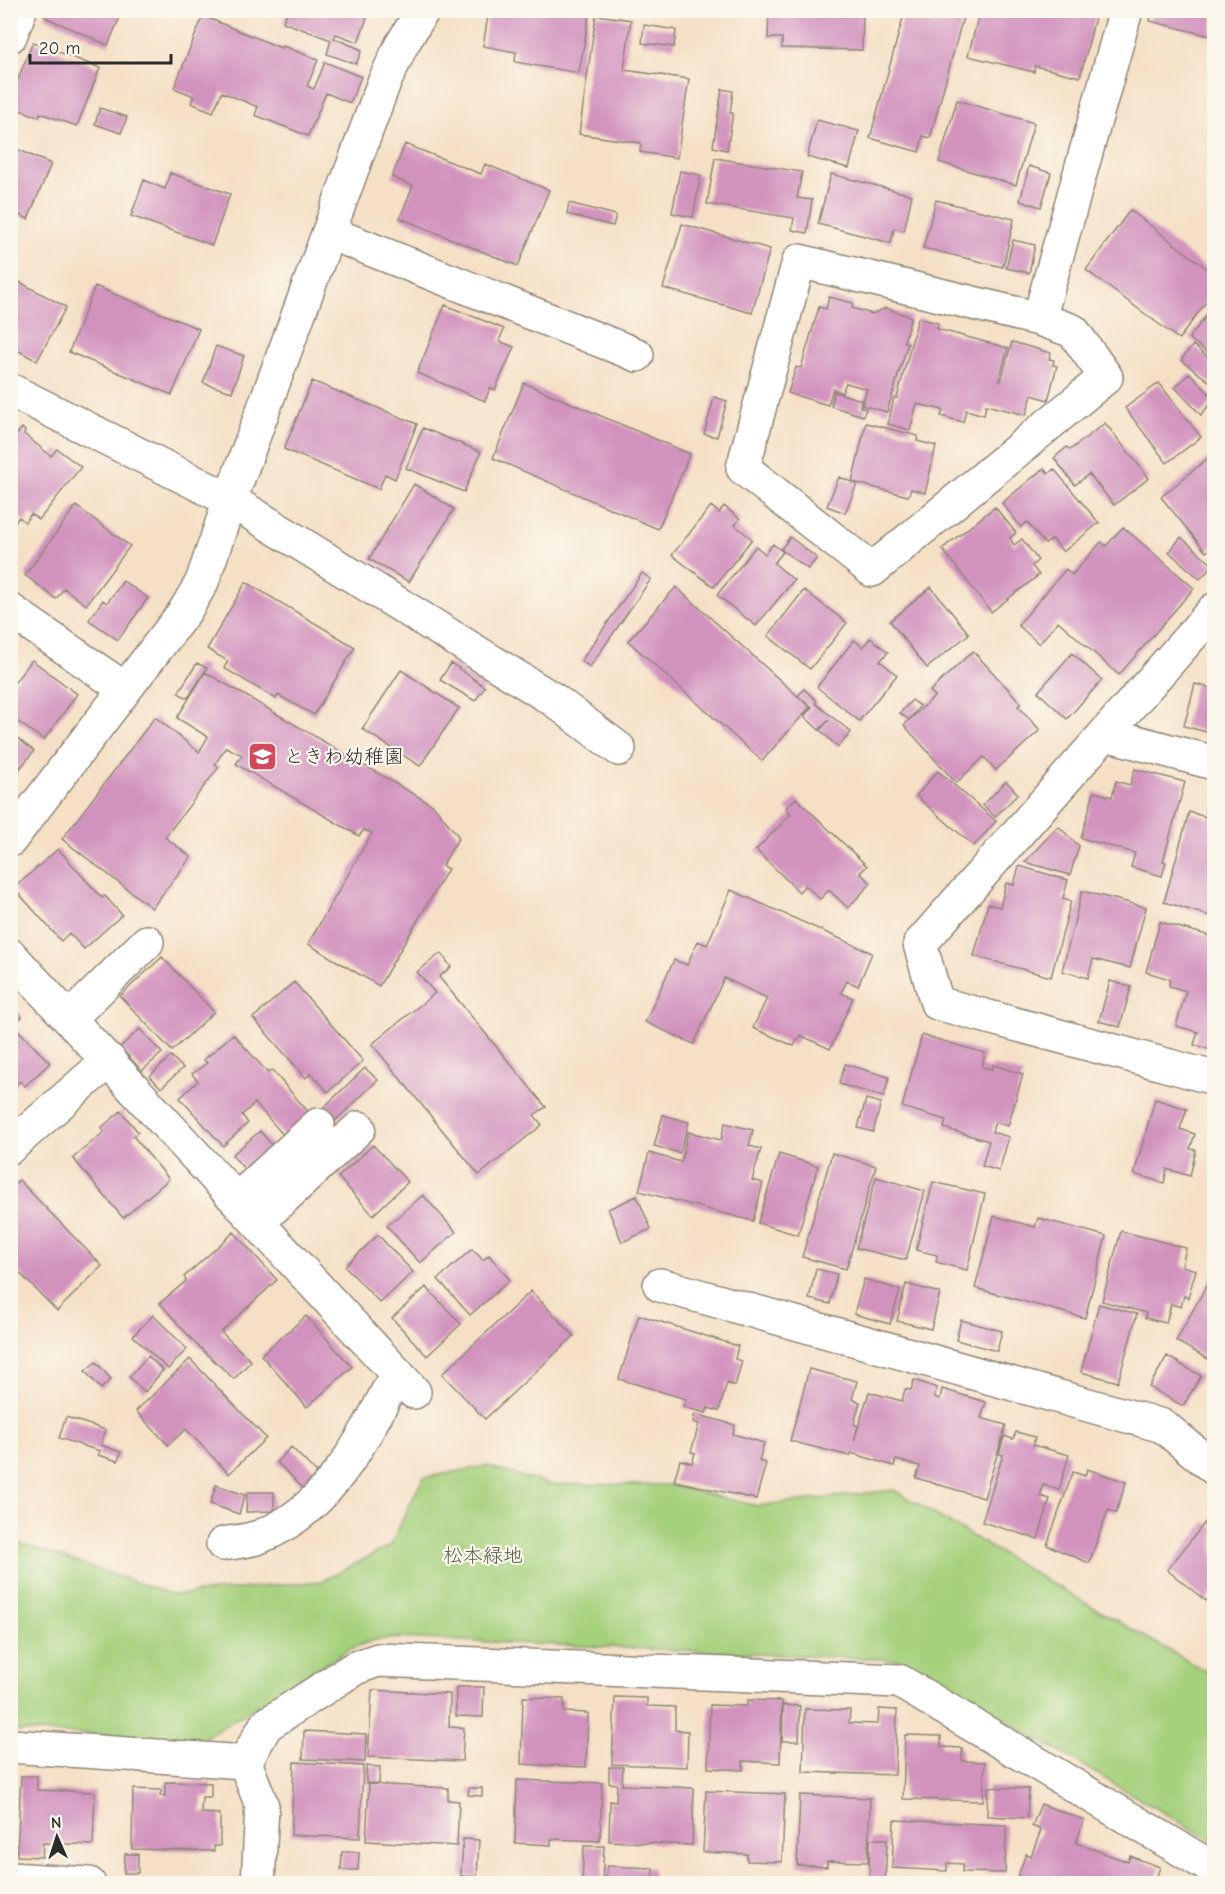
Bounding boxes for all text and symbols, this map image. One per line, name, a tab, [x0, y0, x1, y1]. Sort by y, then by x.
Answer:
scale bar	[30, 27, 171, 65]
text: 20 m	[39, 38, 80, 59]
school or university icon: ときわ幼稚園	[247, 740, 279, 772]
place label: ときわ幼稚園	[284, 745, 404, 768]
park label: 松本緑地	[443, 1544, 523, 1567]
north arrow	[27, 1807, 87, 1867]
text: N	[51, 1814, 62, 1832]

